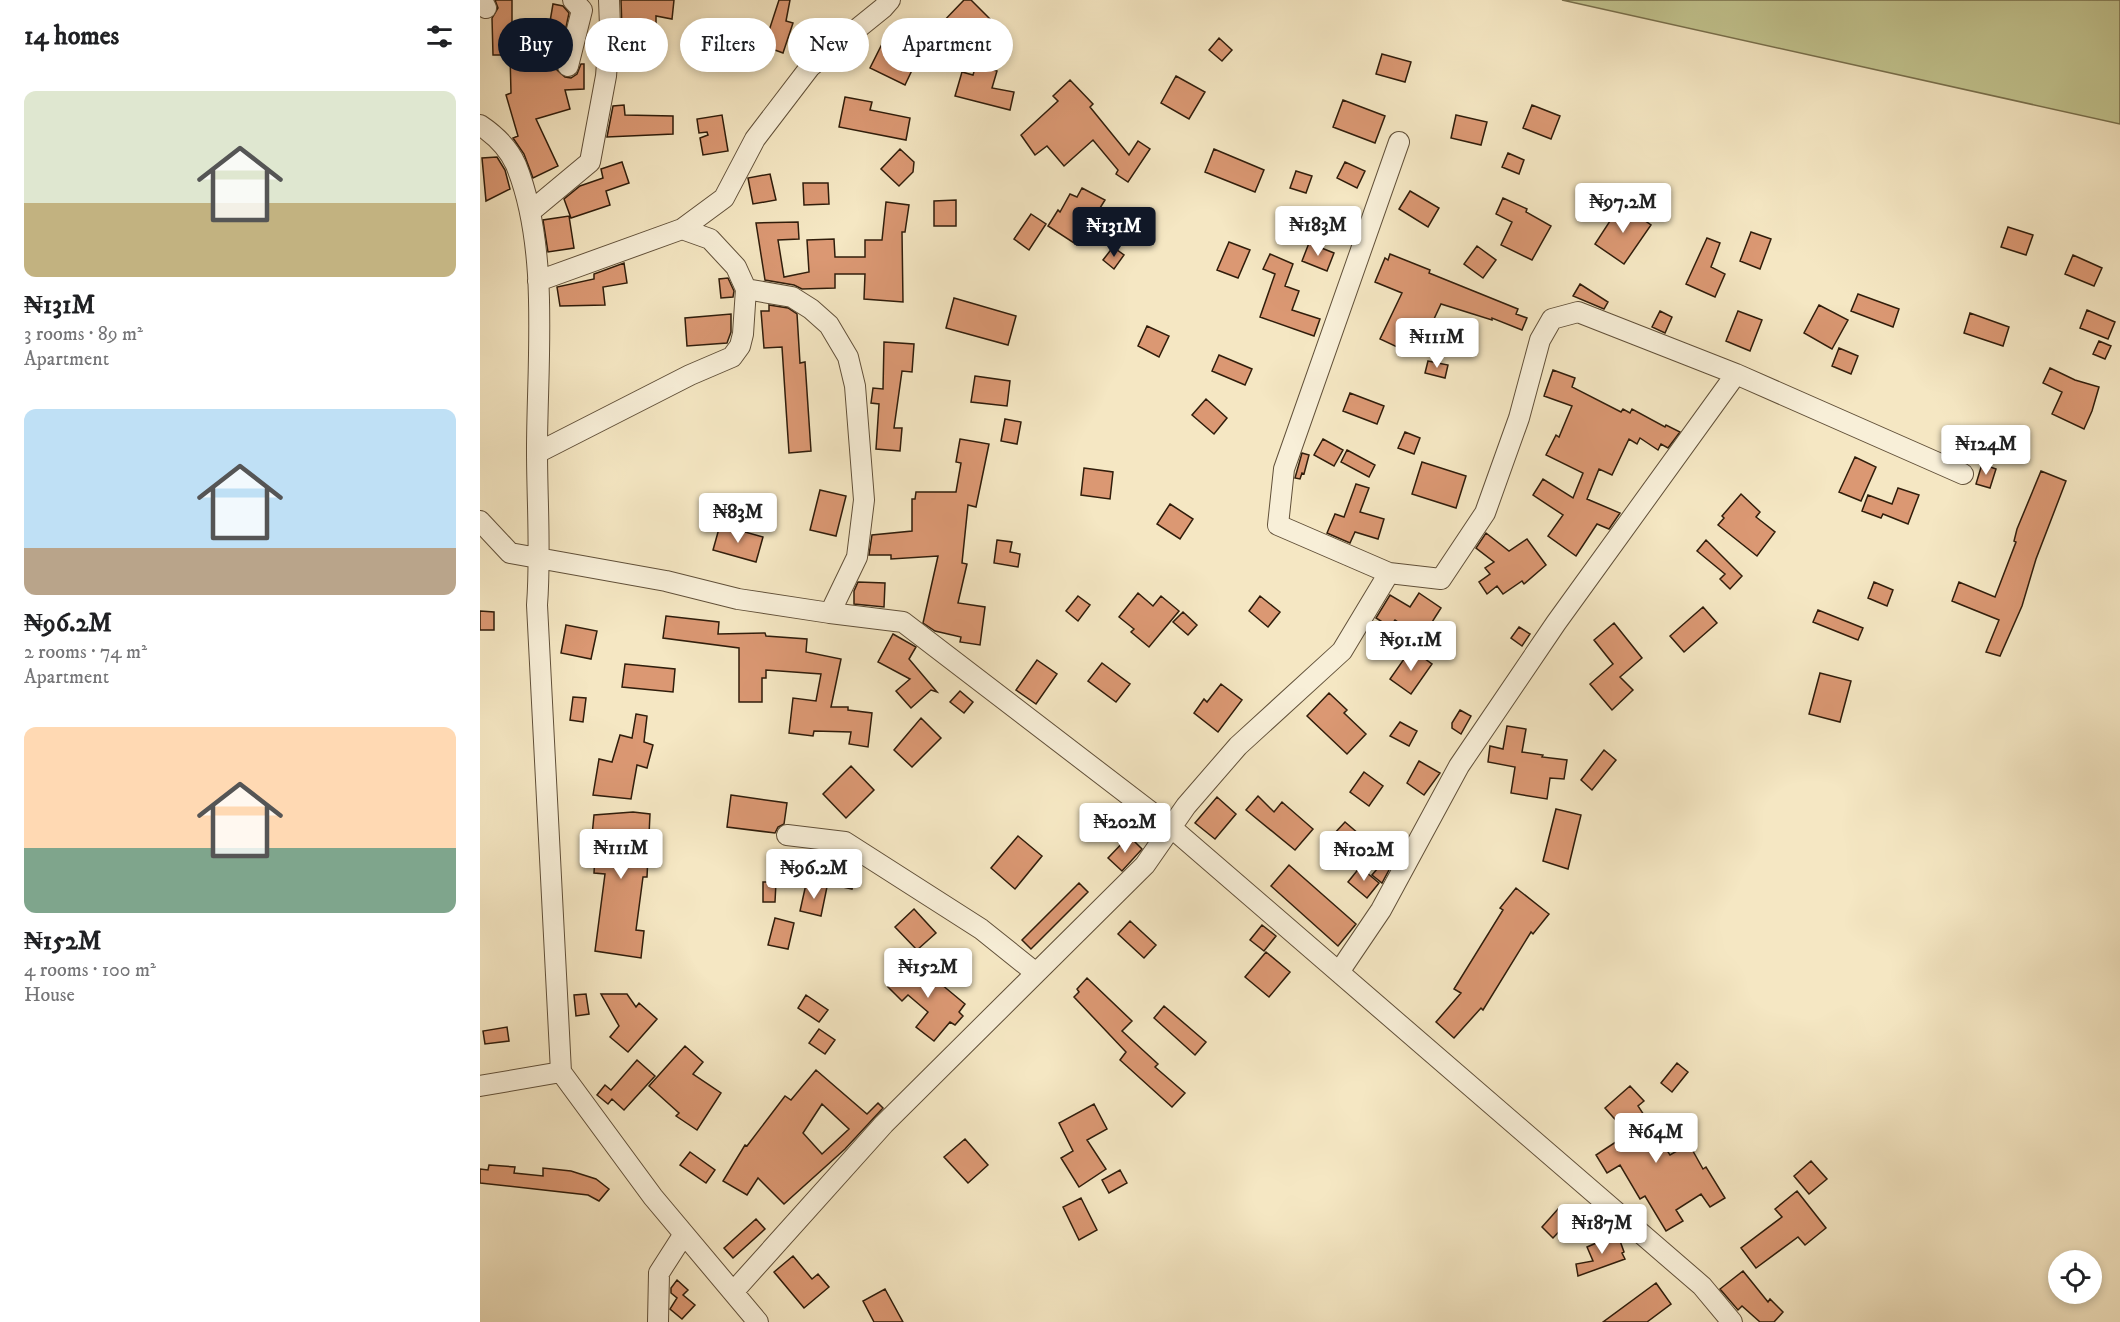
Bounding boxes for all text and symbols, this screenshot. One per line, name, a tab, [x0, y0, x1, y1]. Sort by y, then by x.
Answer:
chip: Buy	[498, 18, 573, 72]
chip: Rent	[585, 18, 668, 72]
chip: Filters	[680, 18, 776, 72]
chip: New	[788, 18, 869, 72]
chip: Apartment	[881, 18, 1013, 72]
text: 14 homes	[24, 20, 119, 53]
icon: filters	[423, 20, 456, 53]
icon: home	[186, 130, 294, 238]
pin: ₦97.2M	[1574, 183, 1672, 234]
text: ₦97.2M	[1589, 190, 1657, 215]
pin: ₦183M	[1276, 206, 1360, 257]
pin: ₦131M	[1072, 207, 1156, 258]
text: ₦183M	[1289, 213, 1347, 238]
text: ₦131M	[1087, 214, 1141, 239]
text: ₦131M	[24, 289, 95, 322]
pin: ₦111M	[1395, 318, 1479, 369]
text: 3 rooms · 89 m²	[24, 322, 143, 347]
text: ₦111M	[1410, 325, 1464, 350]
text: Apartment	[24, 347, 109, 372]
pin: ₦124M	[1944, 425, 2028, 476]
text: ₦124M	[1955, 432, 2017, 457]
icon: home	[186, 448, 294, 556]
pin: ₦83M	[702, 493, 774, 544]
text: ₦83M	[713, 500, 763, 525]
text: ₦96.2M	[24, 607, 112, 640]
pin: ₦91.1M	[1362, 621, 1460, 672]
text: ₦91.1M	[1380, 628, 1442, 653]
text: 2 rooms · 74 m²	[24, 640, 147, 665]
text: Apartment	[24, 665, 109, 690]
icon: home	[186, 766, 294, 874]
pin: ₦202M	[1083, 803, 1167, 854]
text: ₦202M	[1093, 810, 1157, 835]
pin: ₦111M	[579, 829, 663, 880]
pin: ₦102M	[1322, 831, 1406, 882]
text: ₦111M	[594, 836, 648, 861]
text: ₦102M	[1334, 838, 1394, 863]
pin: ₦96.2M	[765, 849, 863, 900]
text: ₦96.2M	[780, 856, 848, 881]
text: ₦152M	[24, 925, 102, 958]
pin: ₦152M	[886, 948, 970, 999]
text: ₦152M	[898, 955, 958, 980]
text: 4 rooms · 100 m²	[24, 958, 156, 983]
text: House	[24, 983, 75, 1008]
pin: ₦64M	[1620, 1113, 1692, 1164]
text: ₦64M	[1629, 1120, 1683, 1145]
pin: ₦187M	[1560, 1204, 1644, 1255]
text: ₦187M	[1572, 1211, 1632, 1236]
map controls	[2048, 1250, 2102, 1304]
button: locate	[2048, 1250, 2102, 1304]

